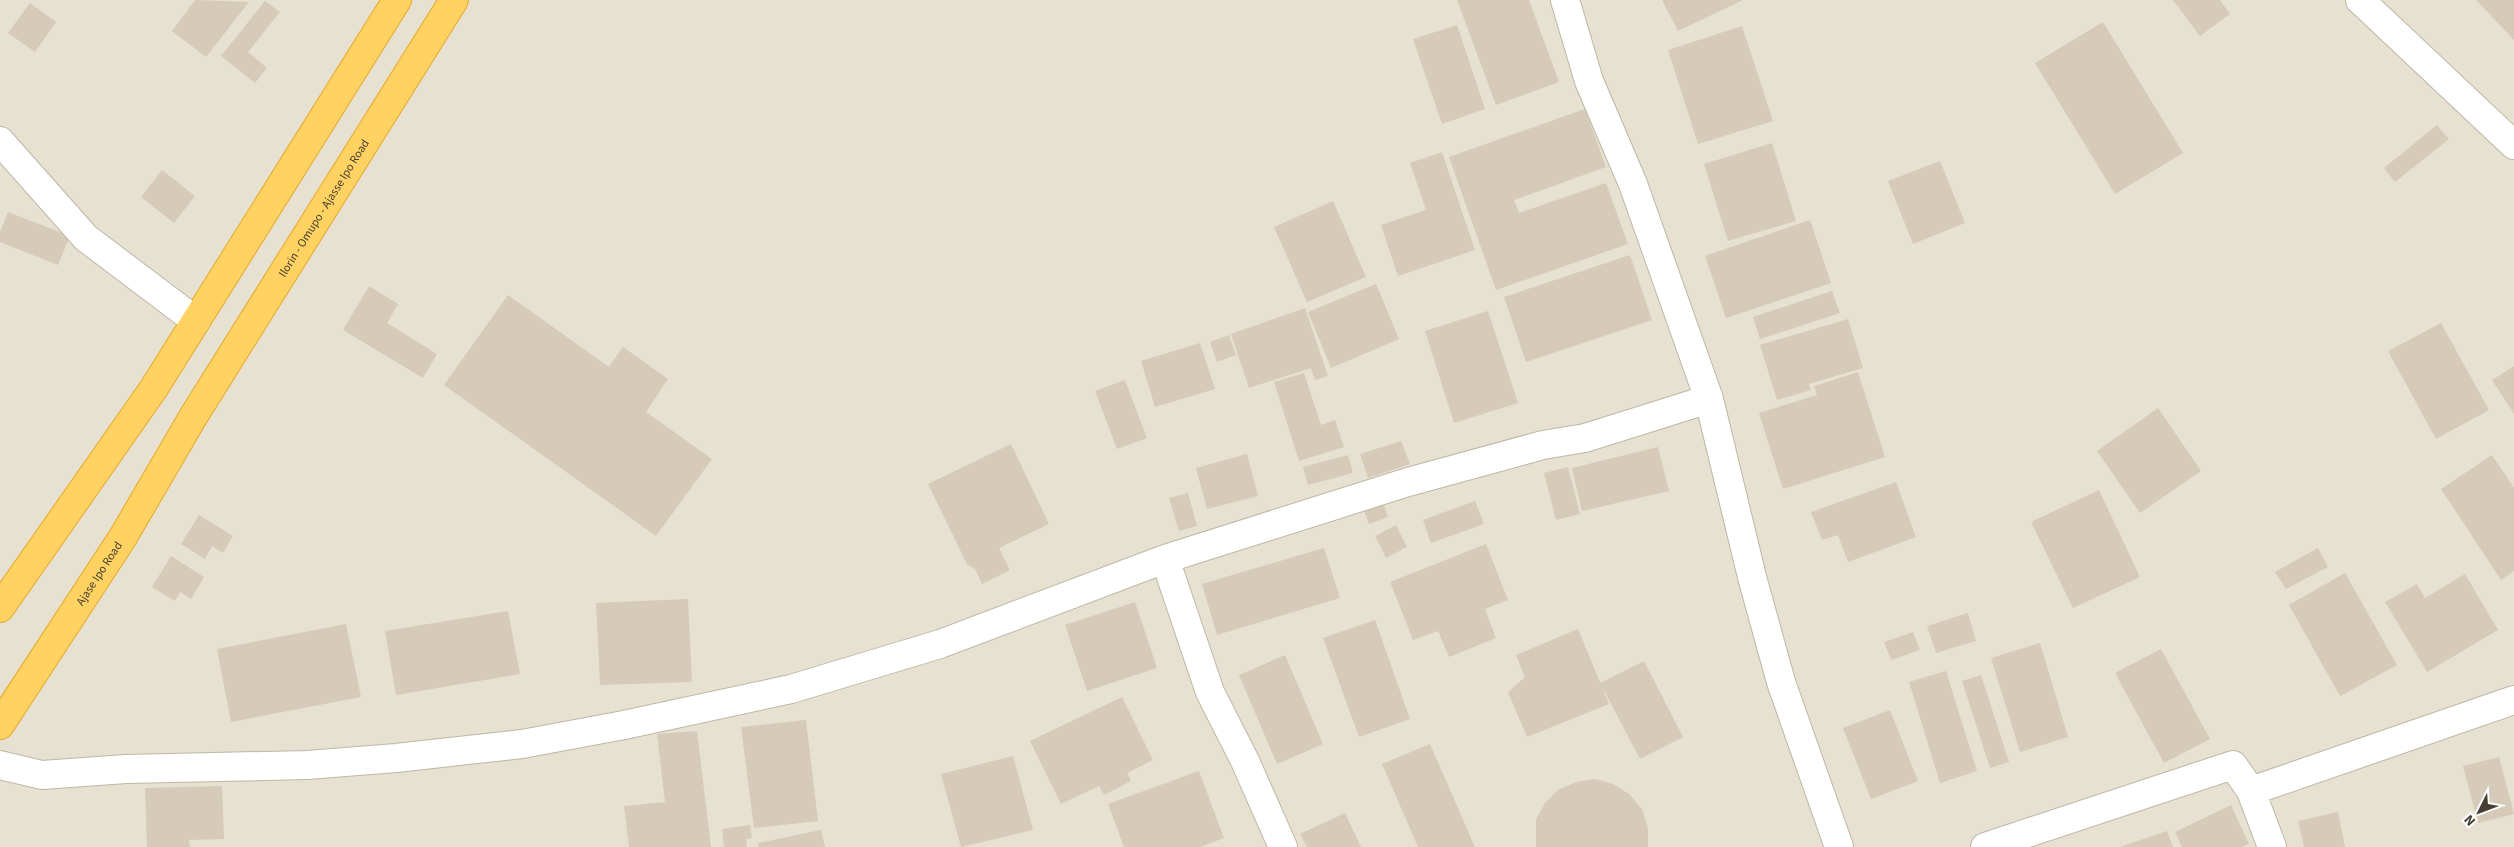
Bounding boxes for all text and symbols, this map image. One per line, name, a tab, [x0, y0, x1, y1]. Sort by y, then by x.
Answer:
street label: Ilorin - Omupo - Ajasse Ipo Road	[275, 136, 374, 281]
street label: Ajase Ipo Road	[72, 538, 127, 609]
north arrow	[2454, 787, 2504, 837]
text: N	[2460, 810, 2481, 830]

